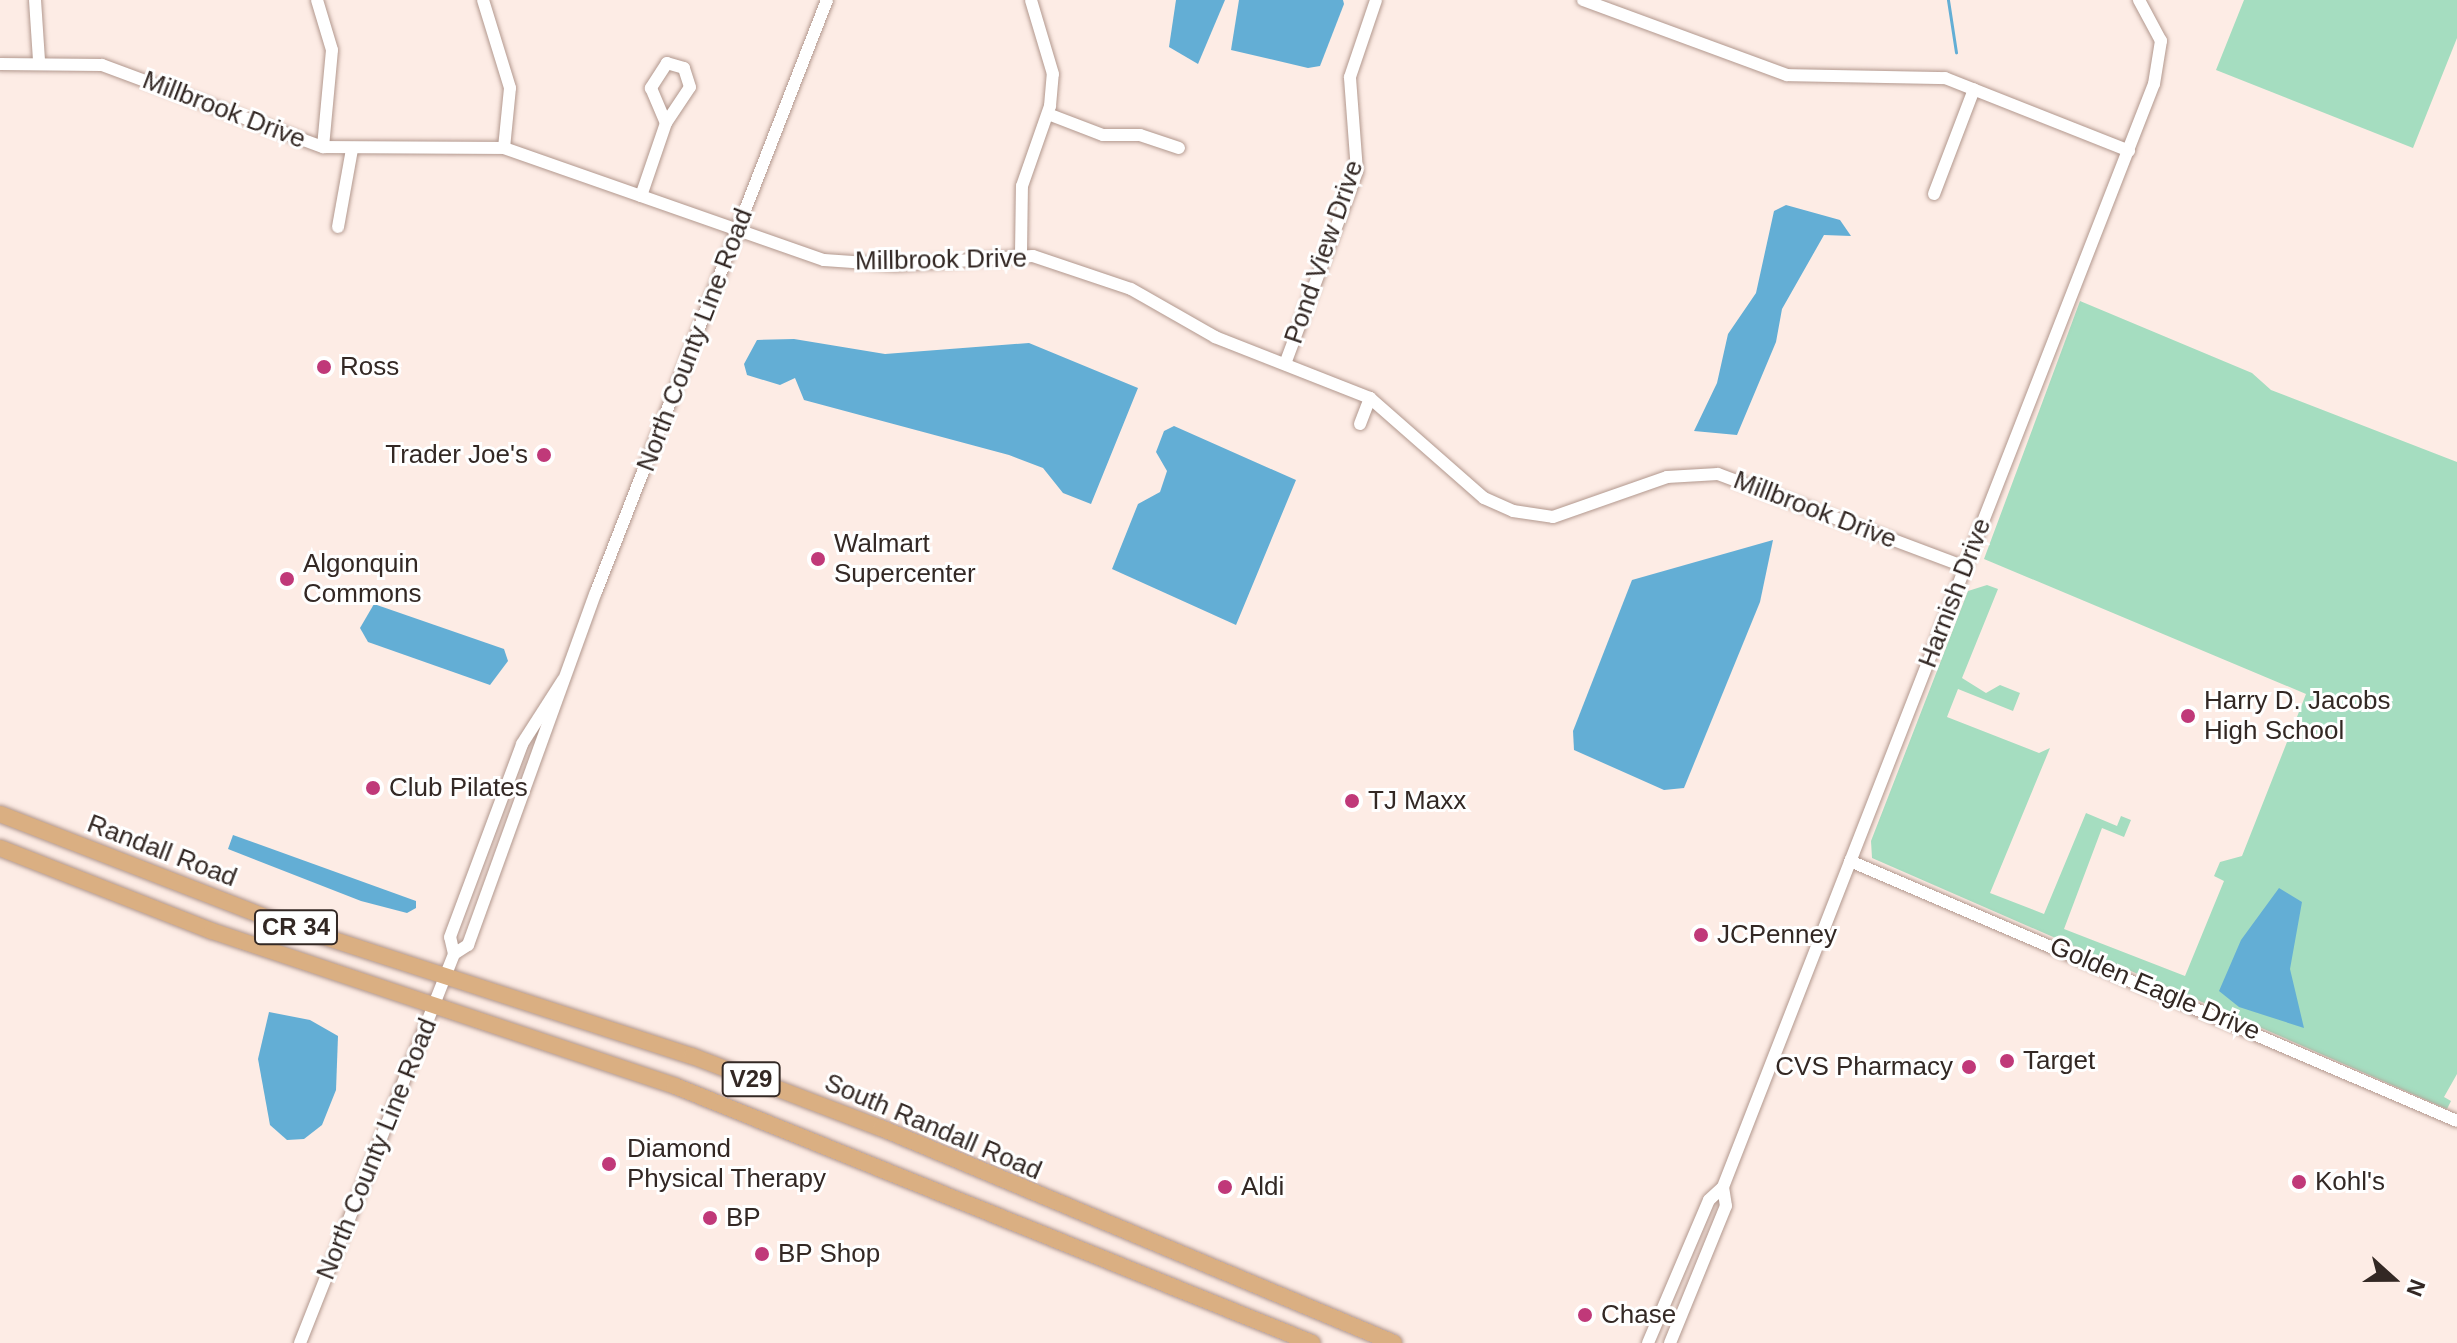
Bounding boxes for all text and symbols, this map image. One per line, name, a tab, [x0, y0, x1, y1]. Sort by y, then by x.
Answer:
street label: Millbrook Drive	[138, 65, 310, 155]
street label: Pond View Drive	[1278, 156, 1370, 348]
street label: North County Line Road	[630, 204, 760, 476]
street label: Millbrook Drive	[855, 243, 1027, 277]
place label: Ross	[340, 351, 399, 383]
marker: Ross	[315, 358, 333, 376]
place label: Trader Joe's	[385, 439, 528, 471]
marker: Trader Joe's	[535, 446, 553, 464]
street label: Millbrook Drive	[1729, 465, 1901, 555]
street label: Harnish Drive	[1912, 514, 1998, 672]
place label: Walmart Supercenter	[834, 528, 976, 590]
place label: Algonquin Commons	[303, 548, 421, 610]
marker: Walmart Supercenter	[809, 550, 827, 568]
marker: Algonquin Commons	[278, 570, 296, 588]
place label: Harry D. Jacobs High School	[2204, 685, 2390, 746]
marker: Harry D. Jacobs High School	[2179, 707, 2197, 725]
place label: Club Pilates	[389, 772, 528, 804]
marker: Club Pilates	[364, 779, 382, 797]
place label: TJ Maxx	[1368, 785, 1466, 817]
marker: TJ Maxx	[1343, 792, 1361, 810]
street label: Randall Road	[83, 808, 241, 894]
road number: CR 34	[252, 907, 340, 947]
place label: JCPenney	[1717, 919, 1837, 951]
marker: JCPenney	[1692, 926, 1710, 944]
street label: Golden Eagle Drive	[2045, 931, 2265, 1047]
street label: North County Line Road	[310, 1014, 444, 1284]
place label: Target	[2023, 1045, 2095, 1077]
place label: CVS Pharmacy	[1775, 1051, 1953, 1083]
marker: Target	[1998, 1052, 2016, 1070]
marker: CVS Pharmacy	[1960, 1058, 1978, 1076]
road number: V29	[721, 1059, 781, 1099]
street label: South Randall Road	[820, 1067, 1046, 1187]
place label: Diamond Physical Therapy	[627, 1133, 826, 1194]
marker: Diamond Physical Therapy	[598, 1153, 620, 1175]
place label: Kohl's	[2315, 1166, 2385, 1198]
place label: Aldi	[1241, 1171, 1284, 1203]
marker: Kohl's	[2290, 1173, 2308, 1191]
marker: Aldi	[1216, 1178, 1234, 1196]
place label: BP	[726, 1202, 761, 1234]
marker: BP	[701, 1209, 719, 1227]
place label: BP Shop	[778, 1238, 881, 1270]
north arrow	[2353, 1239, 2433, 1319]
marker: BP Shop	[753, 1245, 771, 1263]
text: N	[2401, 1276, 2430, 1300]
place label: Chase	[1601, 1299, 1676, 1331]
marker: Chase	[1576, 1306, 1594, 1324]

